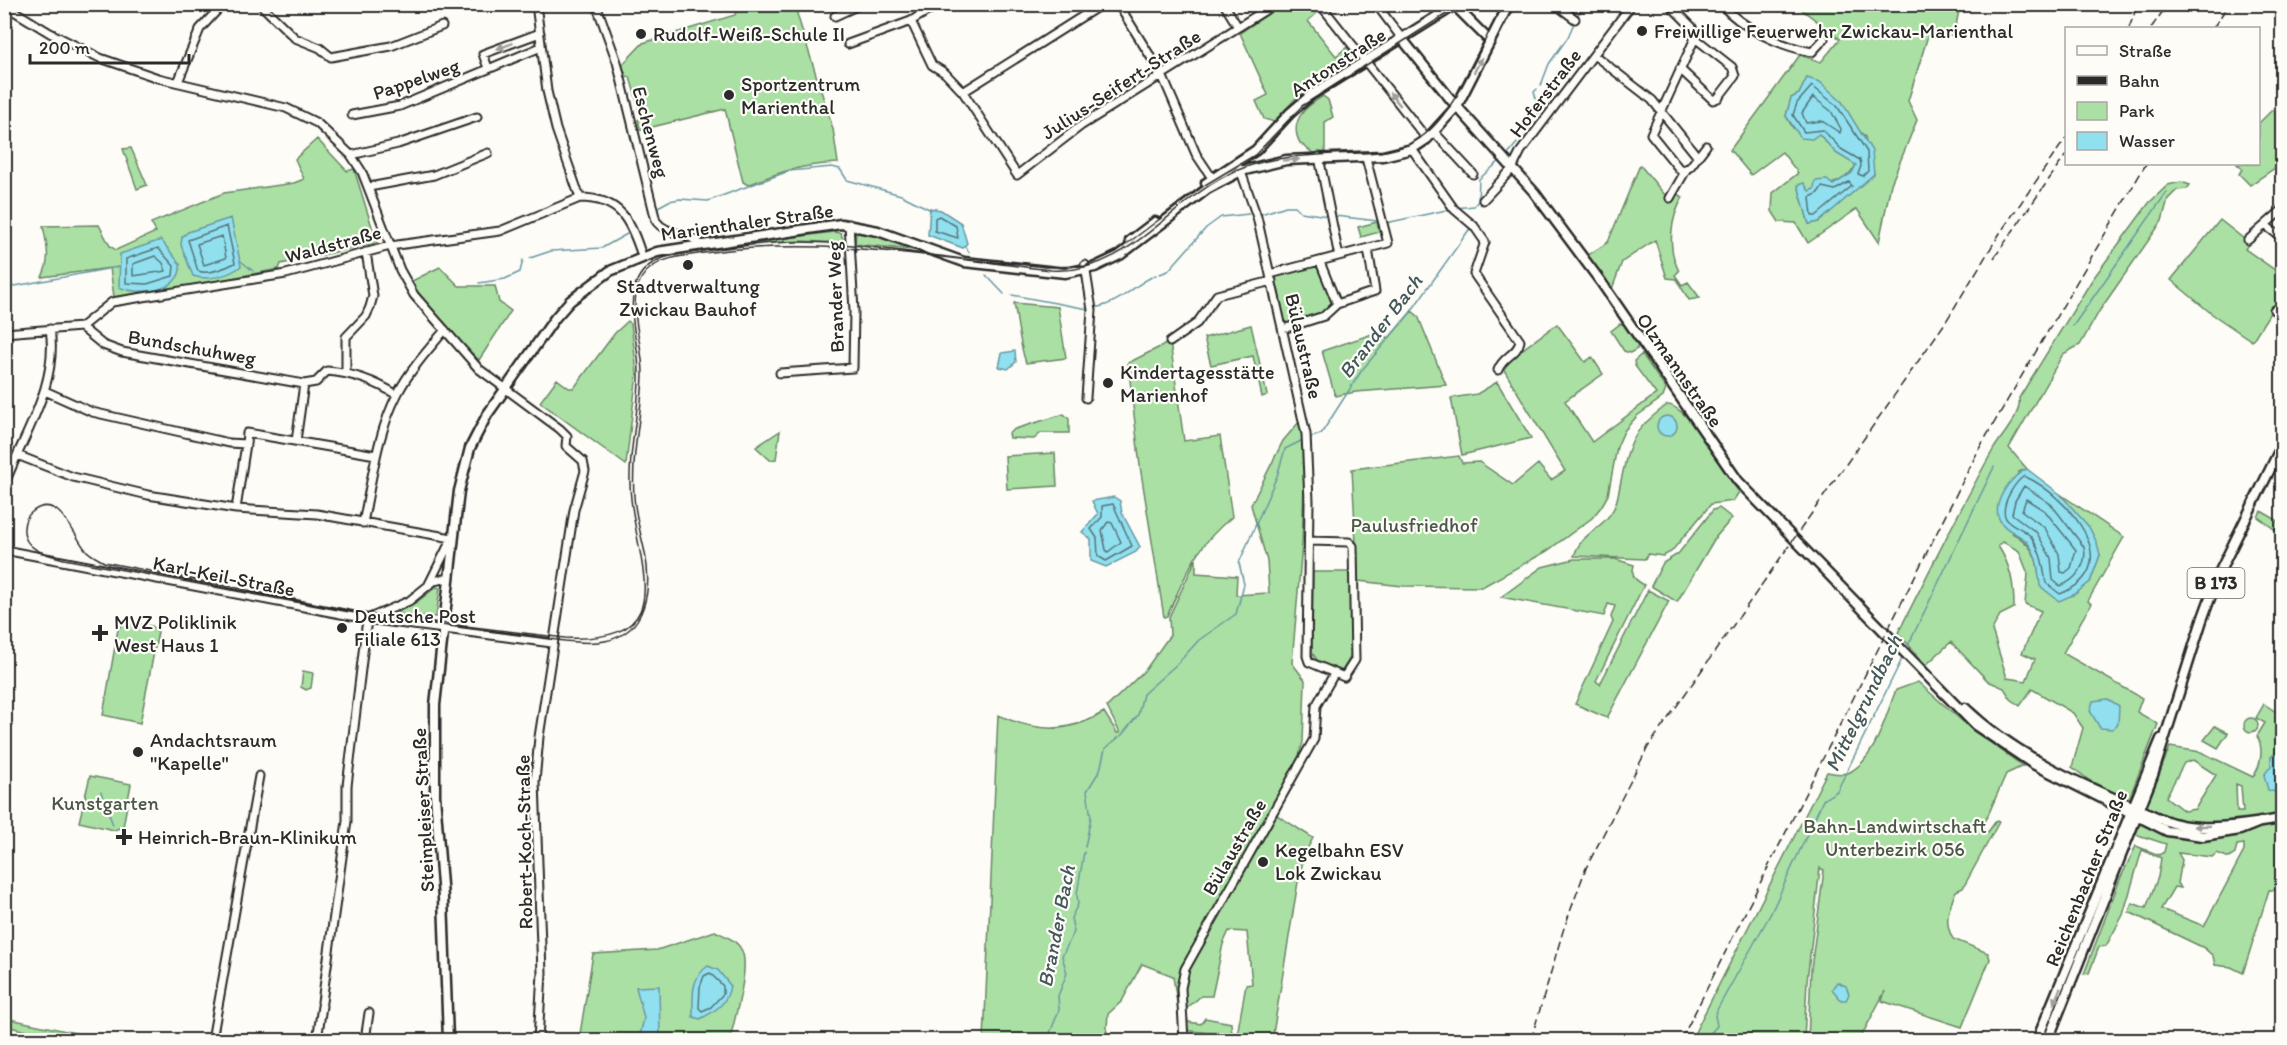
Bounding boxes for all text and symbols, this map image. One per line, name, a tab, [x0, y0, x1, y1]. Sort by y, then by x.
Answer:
place label: Freiwillige Feuerwehr Zwickau-Marienthal	[1654, 19, 2013, 43]
place label: Rudolf-Weiß-Schule II	[653, 22, 845, 46]
street label: Antonstraße	[1286, 22, 1390, 102]
street label: Julius-Seifert-Straße	[1037, 24, 1205, 144]
marker: Freiwillige Feuerwehr Zwickau-Marienthal	[1635, 24, 1649, 38]
scale bar	[30, 27, 189, 65]
marker: Rudolf-Weiß-Schule II	[634, 27, 648, 41]
legend	[2065, 27, 2260, 165]
text: 200 m	[39, 37, 90, 59]
text: Straße	[2119, 40, 2172, 62]
one-way arrow	[495, 41, 513, 51]
street label: Hoferstraße	[1504, 44, 1586, 142]
street label: Pappelweg	[369, 53, 463, 105]
one-way arrow	[1473, 57, 1483, 74]
text: Bahn	[2119, 70, 2160, 92]
place label: Sportzentrum Marienthal	[741, 72, 860, 119]
street label: Eschenweg	[627, 84, 675, 181]
marker: Sportzentrum Marienthal	[722, 88, 736, 102]
one-way arrow	[1388, 91, 1401, 107]
text: Park	[2119, 100, 2154, 122]
text: Wasser	[2119, 130, 2176, 152]
one-way arrow	[1281, 155, 1300, 165]
street label: Marienthaler Straße	[659, 198, 835, 246]
street label: Waldstraße	[282, 220, 384, 268]
street label: Brander Weg	[821, 240, 849, 353]
marker: Stadtverwaltung Zwickau Bauhof	[681, 258, 695, 272]
water label: Brander Bach	[1333, 268, 1428, 383]
place label: Stadtverwaltung Zwickau Bauhof	[616, 274, 760, 321]
street label: Bülaustraße	[1280, 291, 1328, 401]
street label: Olzmannstraße	[1632, 308, 1728, 432]
street label: Bundschuhweg	[126, 324, 259, 370]
place label: Kindertagesstätte Marienhof	[1120, 360, 1274, 407]
marker: Kindertagesstätte Marienhof	[1101, 376, 1115, 390]
park label: Paulusfriedhof	[1350, 513, 1478, 537]
street label: Karl-Keil-Straße	[151, 550, 297, 602]
road number: B 173	[2188, 568, 2244, 598]
place label: Deutsche Post Filiale 613	[354, 604, 476, 651]
place label: MVZ Poliklinik West Haus 1	[114, 610, 237, 657]
marker: Deutsche Post Filiale 613	[335, 621, 349, 635]
marker: MVZ Poliklinik West Haus 1	[91, 624, 109, 642]
water label: Mittelgrundbach	[1819, 630, 1907, 775]
street label: Steinpleiser Straße	[407, 727, 439, 893]
place label: Andachtsraum "Kapelle"	[150, 728, 277, 775]
marker: Andachtsraum "Kapelle"	[131, 745, 145, 759]
street label: Robert-Koch-Straße	[510, 754, 538, 930]
street label: Reichenbacher Straße	[2040, 786, 2132, 970]
park label: Kunstgarten	[51, 791, 159, 815]
street label: Bülaustraße	[1197, 794, 1271, 900]
park label: Bahn-Landwirtschaft Unterbezirk 056	[1803, 814, 1987, 861]
one-way arrow	[2193, 821, 2212, 831]
place label: Heinrich-Braun-Klinikum	[138, 825, 357, 849]
marker: Heinrich-Braun-Klinikum	[115, 828, 133, 846]
place label: Kegelbahn ESV Lok Zwickau	[1275, 838, 1404, 885]
marker: Kegelbahn ESV Lok Zwickau	[1256, 855, 1270, 869]
water label: Brander Bach	[1032, 862, 1080, 989]
one-way arrow	[2052, 987, 2061, 1005]

